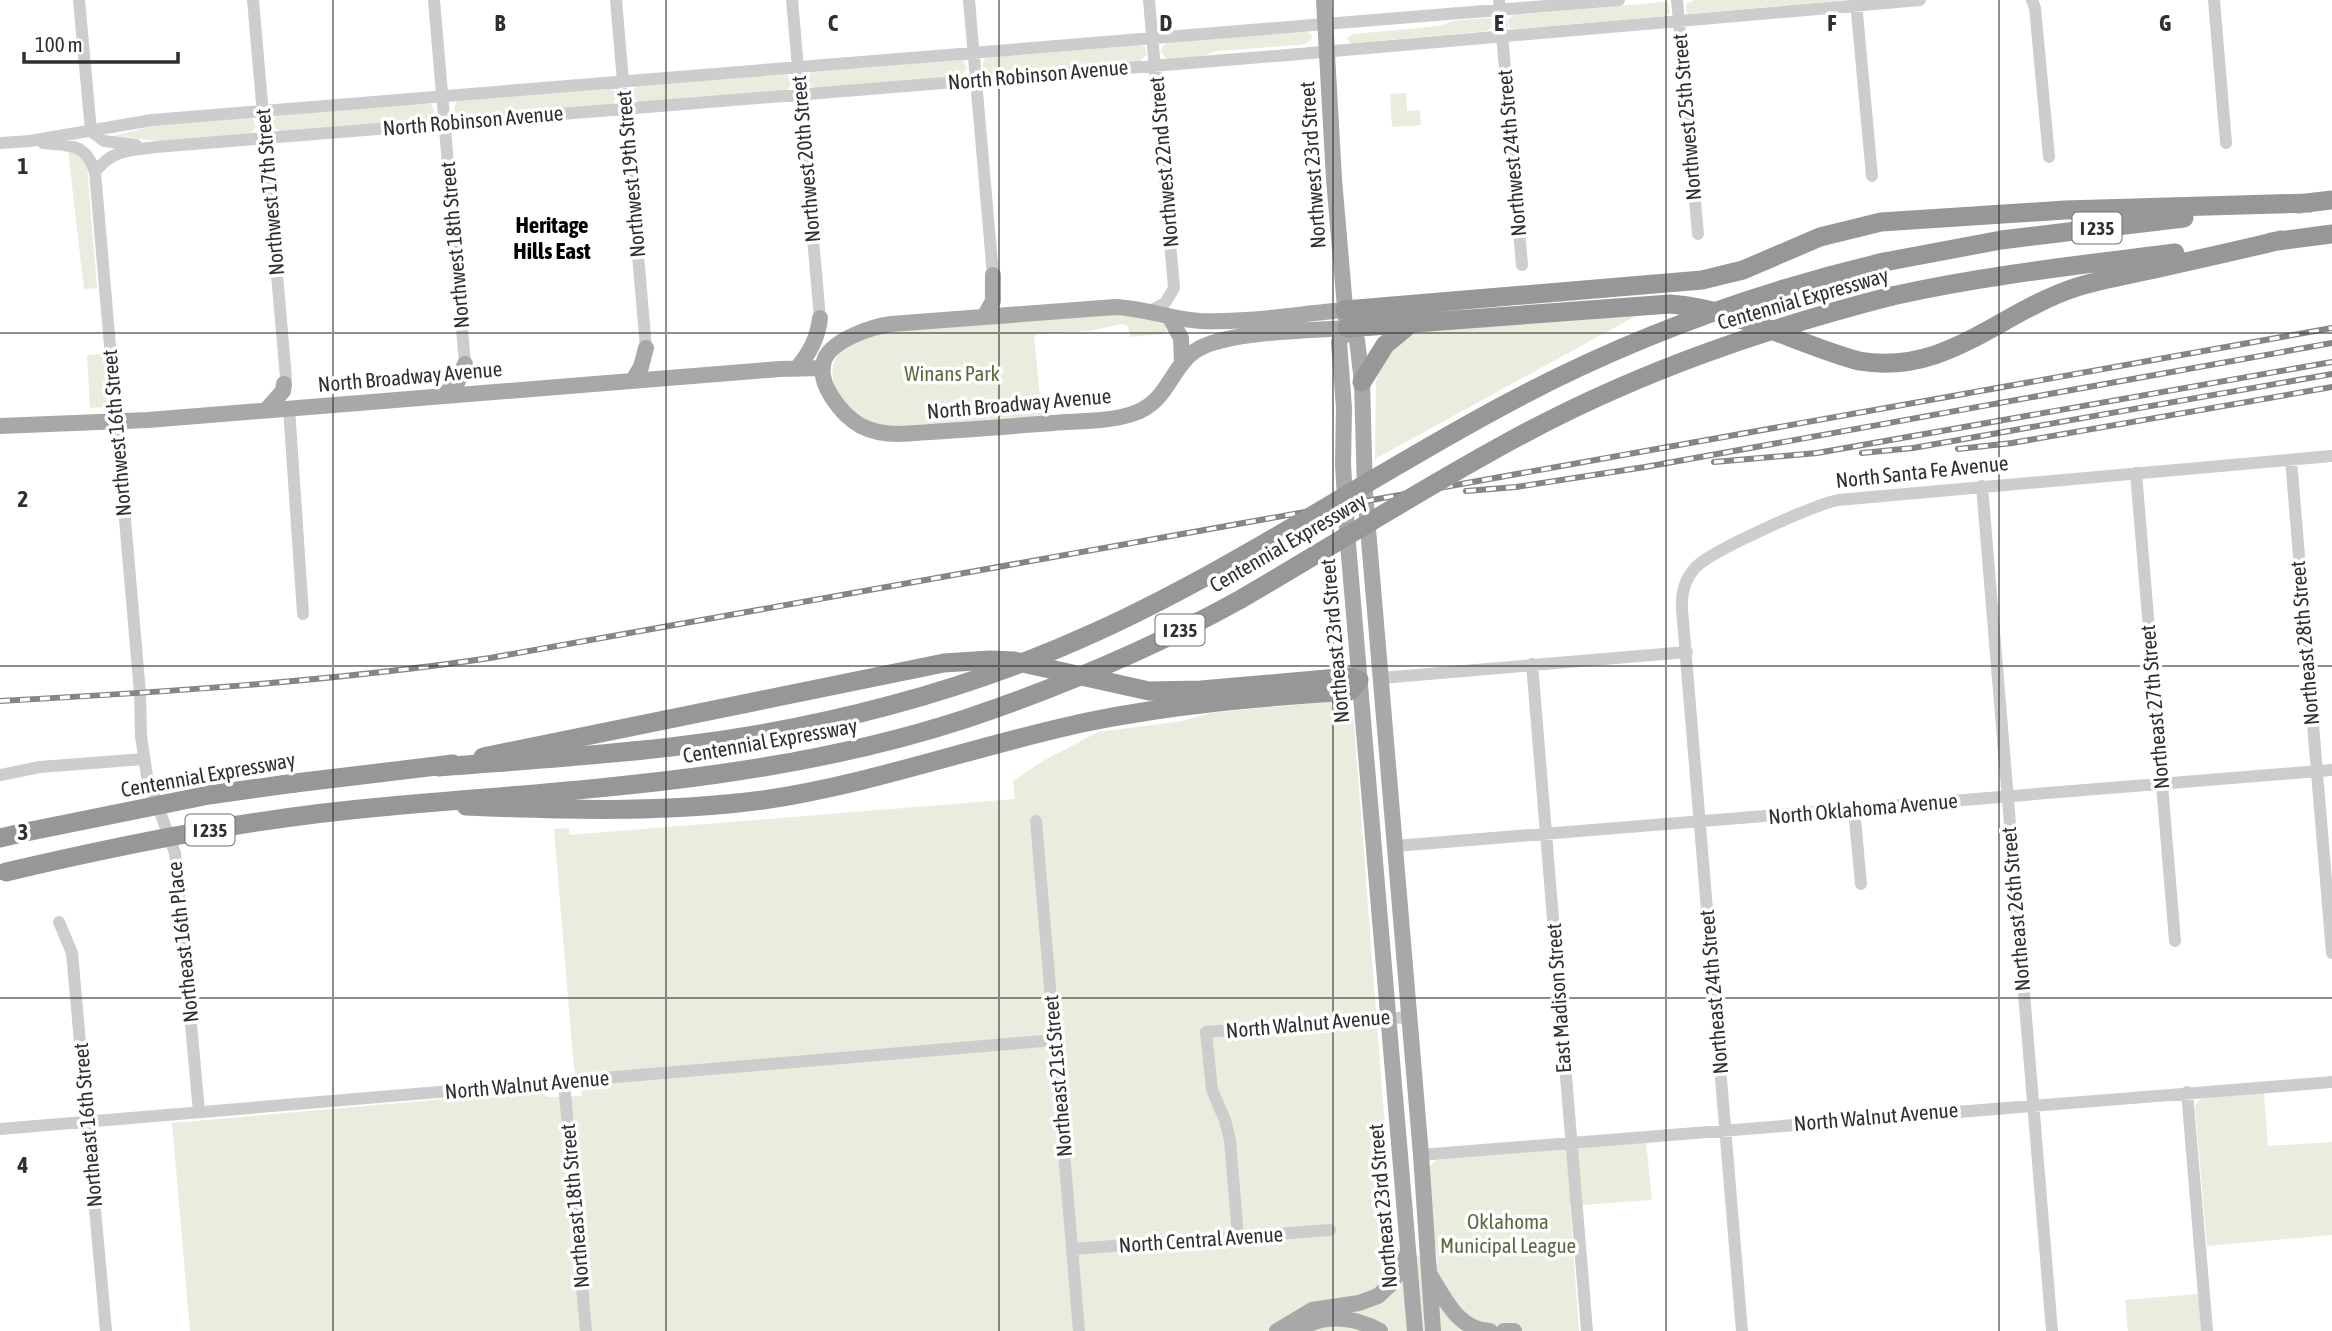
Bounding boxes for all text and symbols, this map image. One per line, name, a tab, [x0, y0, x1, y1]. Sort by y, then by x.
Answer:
text: B	[495, 10, 506, 36]
text: C	[828, 10, 839, 36]
text: D	[1160, 10, 1173, 36]
text: E	[1494, 10, 1504, 36]
text: F	[1827, 10, 1837, 36]
text: G	[2159, 10, 2171, 36]
scale bar	[24, 21, 178, 65]
text: 100 m	[35, 32, 83, 56]
street label: Northwest 25th Street	[1667, 33, 1705, 202]
street label: North Robinson Avenue	[947, 54, 1129, 94]
street label: Northwest 24th Street	[1492, 69, 1530, 238]
street label: Northwest 20th Street	[786, 75, 824, 244]
street label: Northwest 22nd Street	[1144, 76, 1182, 249]
street label: Northwest 23rd Street	[1294, 81, 1330, 249]
street label: Northwest 19th Street	[611, 90, 649, 259]
street label: North Robinson Avenue	[382, 100, 564, 140]
street label: Northwest 17th Street	[250, 108, 288, 277]
text: 1	[18, 153, 29, 179]
street label: Northwest 18th Street	[435, 161, 473, 330]
district label: Heritage Hills East	[513, 212, 591, 264]
road number: I 235	[2072, 212, 2122, 244]
street label: Centennial Expressway	[1715, 262, 1891, 334]
street label: Northwest 16th Street	[97, 349, 135, 518]
street label: North Broadway Avenue	[317, 356, 503, 396]
park label: Winans Park	[904, 361, 1000, 385]
street label: North Broadway Avenue	[926, 383, 1112, 423]
street label: North Santa Fe Avenue	[1834, 450, 2009, 492]
text: 2	[18, 486, 28, 512]
street label: Centennial Expressway	[1205, 487, 1370, 597]
street label: Northeast 23rd Street	[1315, 558, 1353, 724]
street label: Northeast 28th Street	[2285, 560, 2323, 726]
road number: I 235	[1156, 614, 1204, 646]
street label: Northeast 27th Street	[2135, 624, 2173, 790]
street label: Centennial Expressway	[681, 713, 859, 767]
street label: Centennial Expressway	[119, 747, 297, 801]
street label: North Oklahoma Avenue	[1767, 788, 1959, 828]
road number: I 235	[186, 814, 234, 846]
text: 3	[18, 819, 28, 845]
street label: Northeast 26th Street	[1996, 826, 2034, 992]
street label: Northeast 16th Place	[162, 860, 202, 1024]
street label: Northeast 24th Street	[1694, 909, 1732, 1075]
street label: East Madison Street	[1541, 922, 1575, 1074]
street label: Northeast 21st Street	[1038, 994, 1076, 1158]
street label: North Walnut Avenue	[1225, 1004, 1391, 1042]
street label: Northeast 16th Street	[68, 1042, 106, 1208]
street label: North Walnut Avenue	[444, 1065, 610, 1103]
street label: North Walnut Avenue	[1793, 1097, 1959, 1135]
street label: Northeast 18th Street	[555, 1123, 593, 1289]
street label: Northeast 23rd Street	[1363, 1123, 1401, 1289]
text: 4	[17, 1152, 29, 1178]
park label: Oklahoma Municipal League	[1440, 1209, 1576, 1257]
street label: North Central Avenue	[1118, 1221, 1284, 1257]

